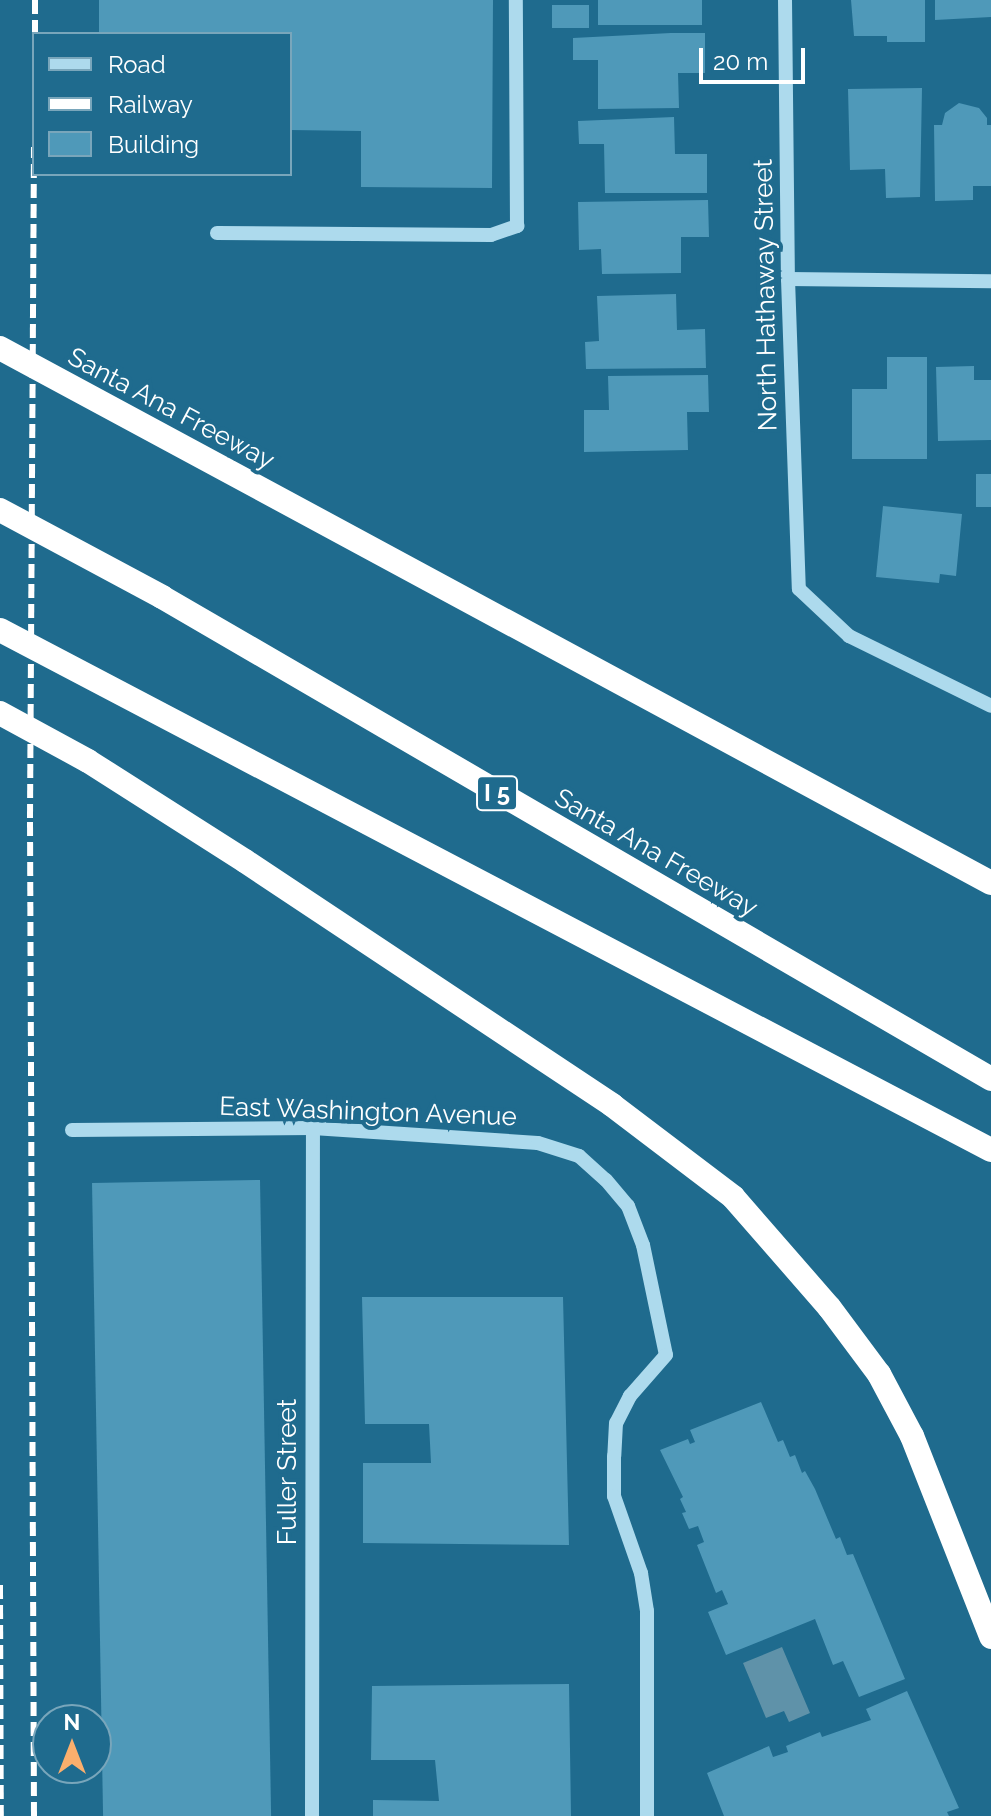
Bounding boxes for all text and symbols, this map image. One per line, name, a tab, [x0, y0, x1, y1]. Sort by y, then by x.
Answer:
legend	[32, 32, 292, 176]
scale bar	[703, 32, 809, 82]
text: 20 m	[713, 47, 768, 76]
text: Road	[108, 50, 166, 79]
text: Railway	[108, 90, 193, 119]
text: Building	[108, 130, 199, 159]
street label: North Hathaway Street	[748, 158, 784, 432]
street label: Santa Ana Freeway	[62, 341, 280, 477]
road number: I 5	[475, 773, 519, 813]
street label: Santa Ana Freeway	[549, 782, 763, 924]
street label: East Washington Avenue	[218, 1091, 518, 1133]
street label: Fuller Street	[272, 1398, 304, 1546]
north arrow	[32, 1704, 112, 1784]
text: N	[64, 1709, 80, 1735]

